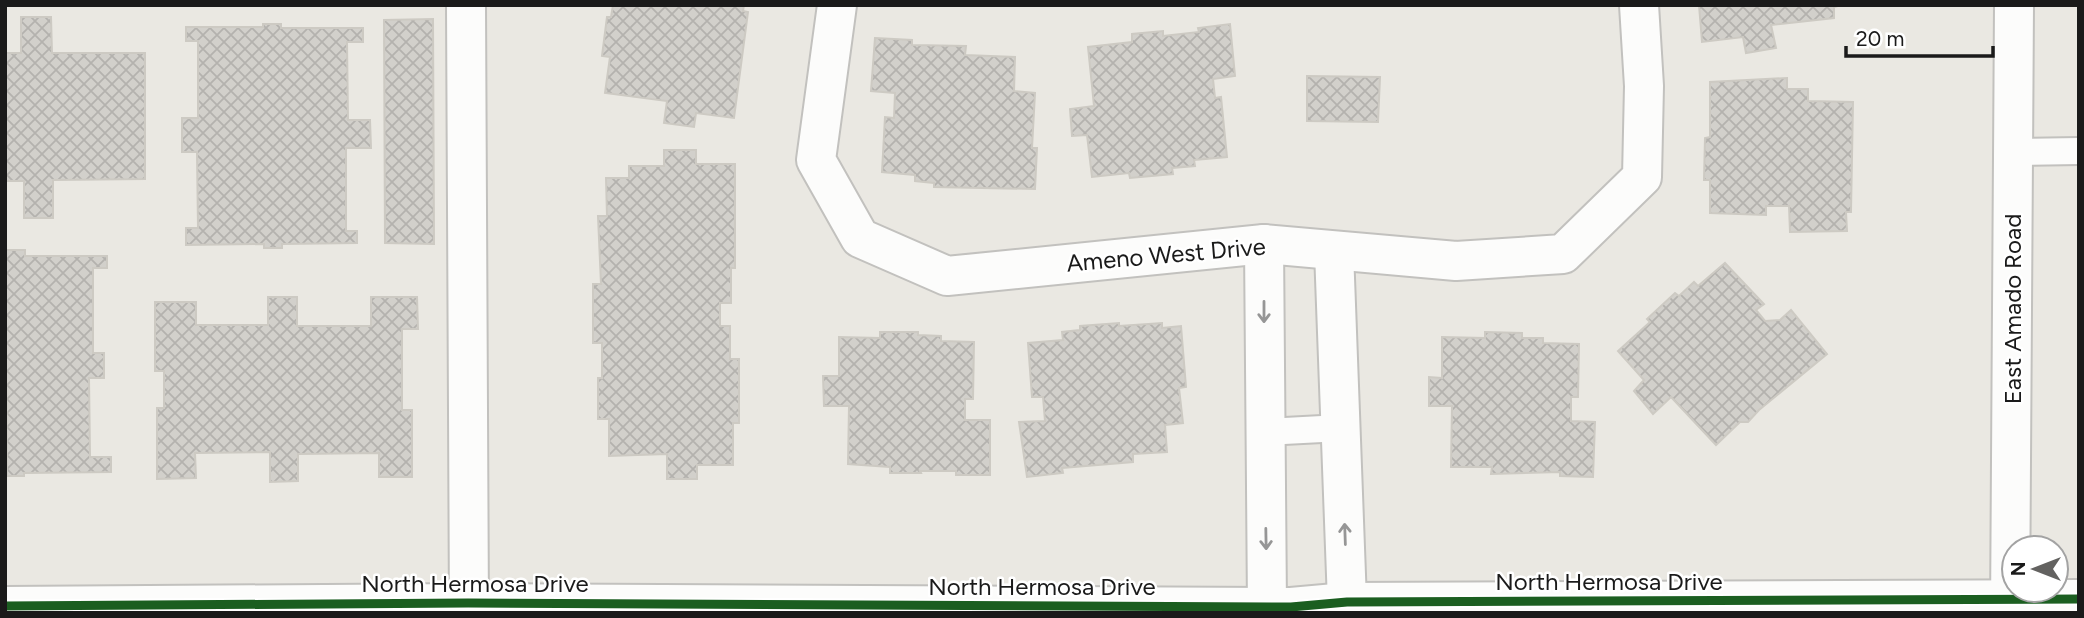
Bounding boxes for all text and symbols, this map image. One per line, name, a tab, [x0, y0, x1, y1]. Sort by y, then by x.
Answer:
scale bar	[1846, 14, 1993, 58]
text: 20 m	[1856, 26, 1904, 51]
street label: East Amado Road	[1998, 214, 2027, 404]
street label: Ameno West Drive	[1065, 231, 1267, 278]
one-way arrow	[1258, 300, 1271, 323]
one-way arrow	[1338, 523, 1351, 546]
one-way arrow	[1260, 528, 1273, 551]
north arrow	[2000, 534, 2070, 604]
text: N	[2007, 562, 2030, 576]
street label: North Hermosa Drive	[1495, 567, 1723, 596]
street label: North Hermosa Drive	[361, 569, 589, 598]
street label: North Hermosa Drive	[928, 572, 1156, 601]

